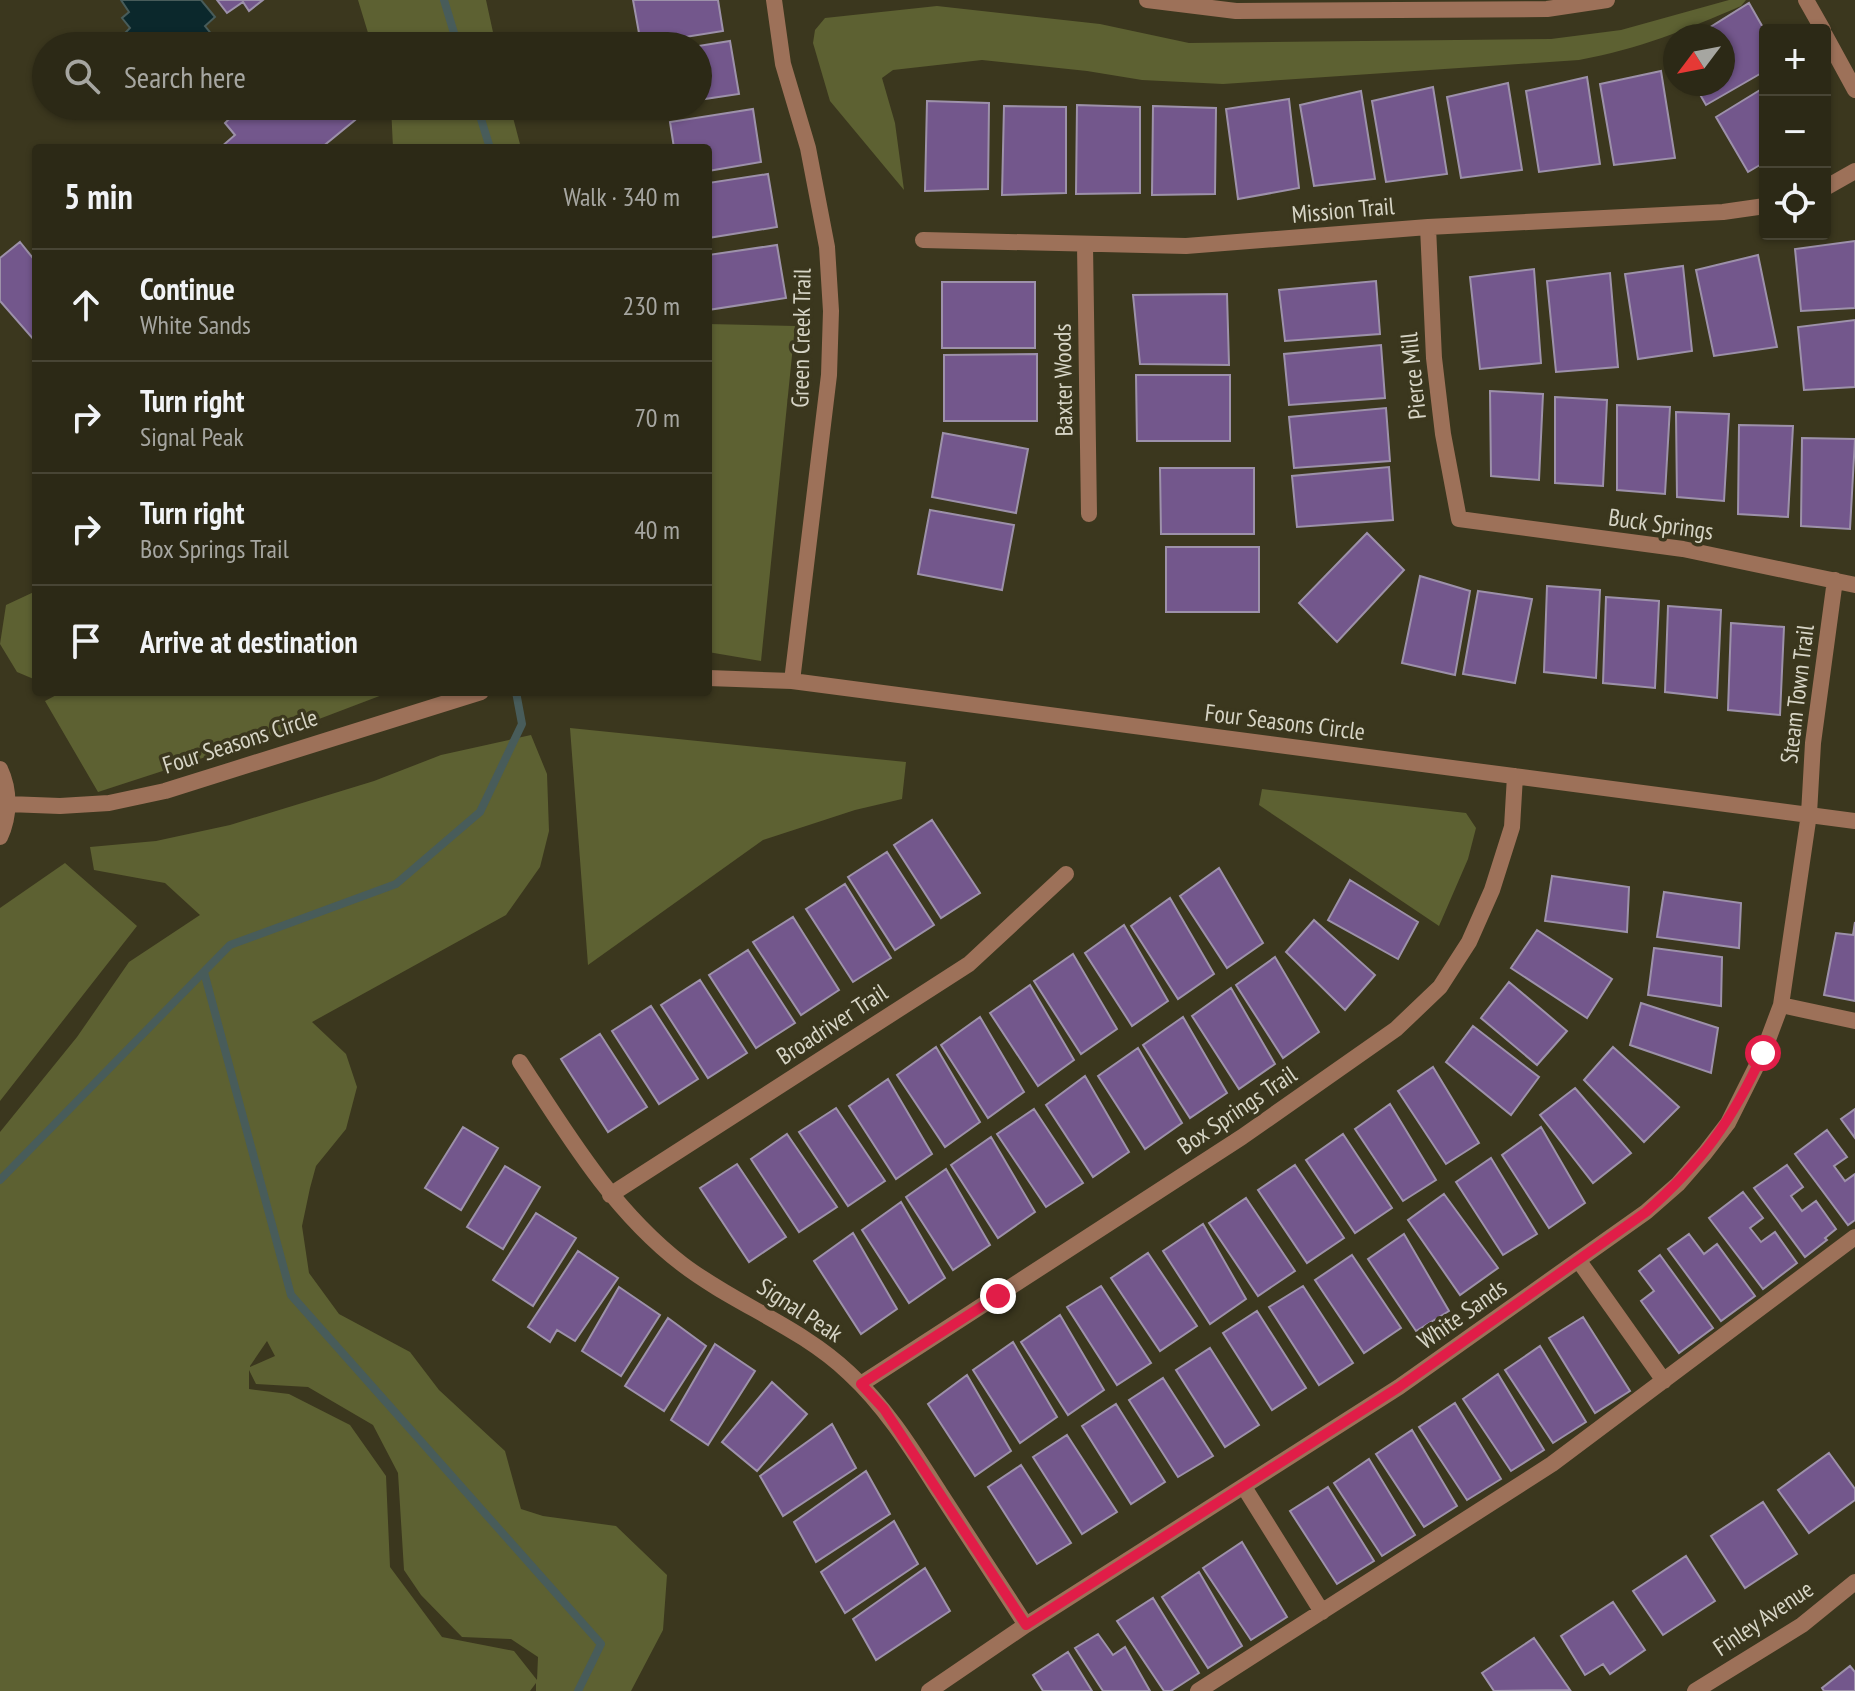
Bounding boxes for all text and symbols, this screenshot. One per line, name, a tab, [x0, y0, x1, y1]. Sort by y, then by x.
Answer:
north arrow	[1663, 24, 1735, 96]
map controls	[1759, 24, 1831, 240]
button: +	[1759, 24, 1831, 96]
search box	[32, 32, 712, 120]
icon: search	[60, 54, 104, 98]
text: Search here	[124, 57, 246, 96]
button: −	[1759, 96, 1831, 168]
button: locate	[1759, 168, 1831, 240]
text: 5 min	[64, 174, 133, 218]
text: Walk · 340 m	[563, 180, 680, 213]
street label: Mission Trail	[1290, 190, 1396, 230]
street label: Green Creek Trail	[784, 268, 818, 408]
text: Continue	[140, 269, 235, 308]
icon: ahead	[64, 283, 108, 327]
text: 230 m	[622, 289, 680, 322]
text: White Sands	[140, 308, 251, 341]
street label: Baxter Woods	[1047, 323, 1079, 437]
street label: Pierce Mill	[1393, 331, 1433, 421]
text: Turn right	[140, 381, 244, 420]
icon: right	[64, 395, 108, 439]
text: 70 m	[634, 401, 680, 434]
text: Signal Peak	[140, 420, 244, 453]
text: Turn right	[140, 493, 244, 532]
street label: Buck Springs	[1607, 501, 1715, 547]
icon: right	[64, 507, 108, 551]
text: 40 m	[634, 513, 680, 546]
text: Box Springs Trail	[140, 532, 289, 565]
icon: arrive	[64, 619, 108, 663]
text: Arrive at destination	[140, 622, 358, 661]
street label: Steam Town Trail	[1773, 622, 1821, 765]
street label: Four Seasons Circle	[1203, 697, 1367, 747]
street label: Four Seasons Circle	[159, 701, 321, 781]
street label: Broadriver Trail	[771, 976, 894, 1071]
route start	[1745, 1035, 1781, 1071]
street label: Box Springs Trail	[1171, 1059, 1303, 1161]
street label: Signal Peak	[751, 1271, 849, 1349]
street label: White Sands	[1411, 1272, 1513, 1356]
route end	[980, 1278, 1016, 1314]
street label: Finley Avenue	[1707, 1573, 1819, 1663]

